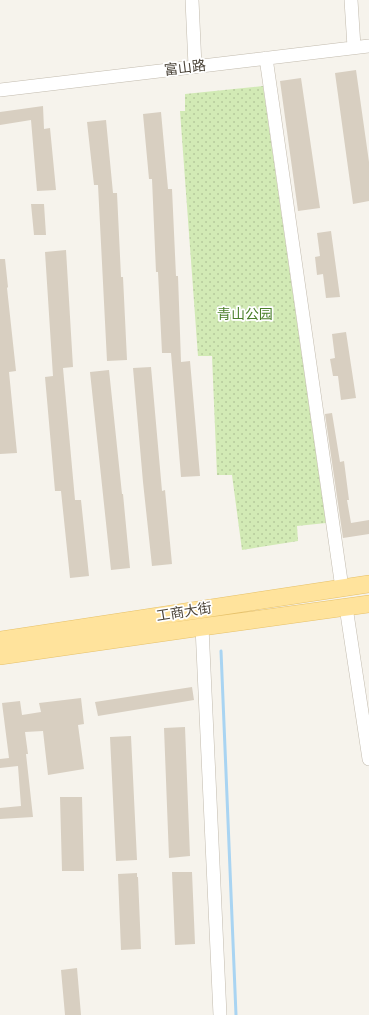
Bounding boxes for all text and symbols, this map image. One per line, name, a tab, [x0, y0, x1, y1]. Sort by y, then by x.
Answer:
street label: 富山路	[163, 56, 207, 80]
park label: 青山公园	[217, 305, 273, 324]
street label: 工商大街	[155, 598, 213, 626]

